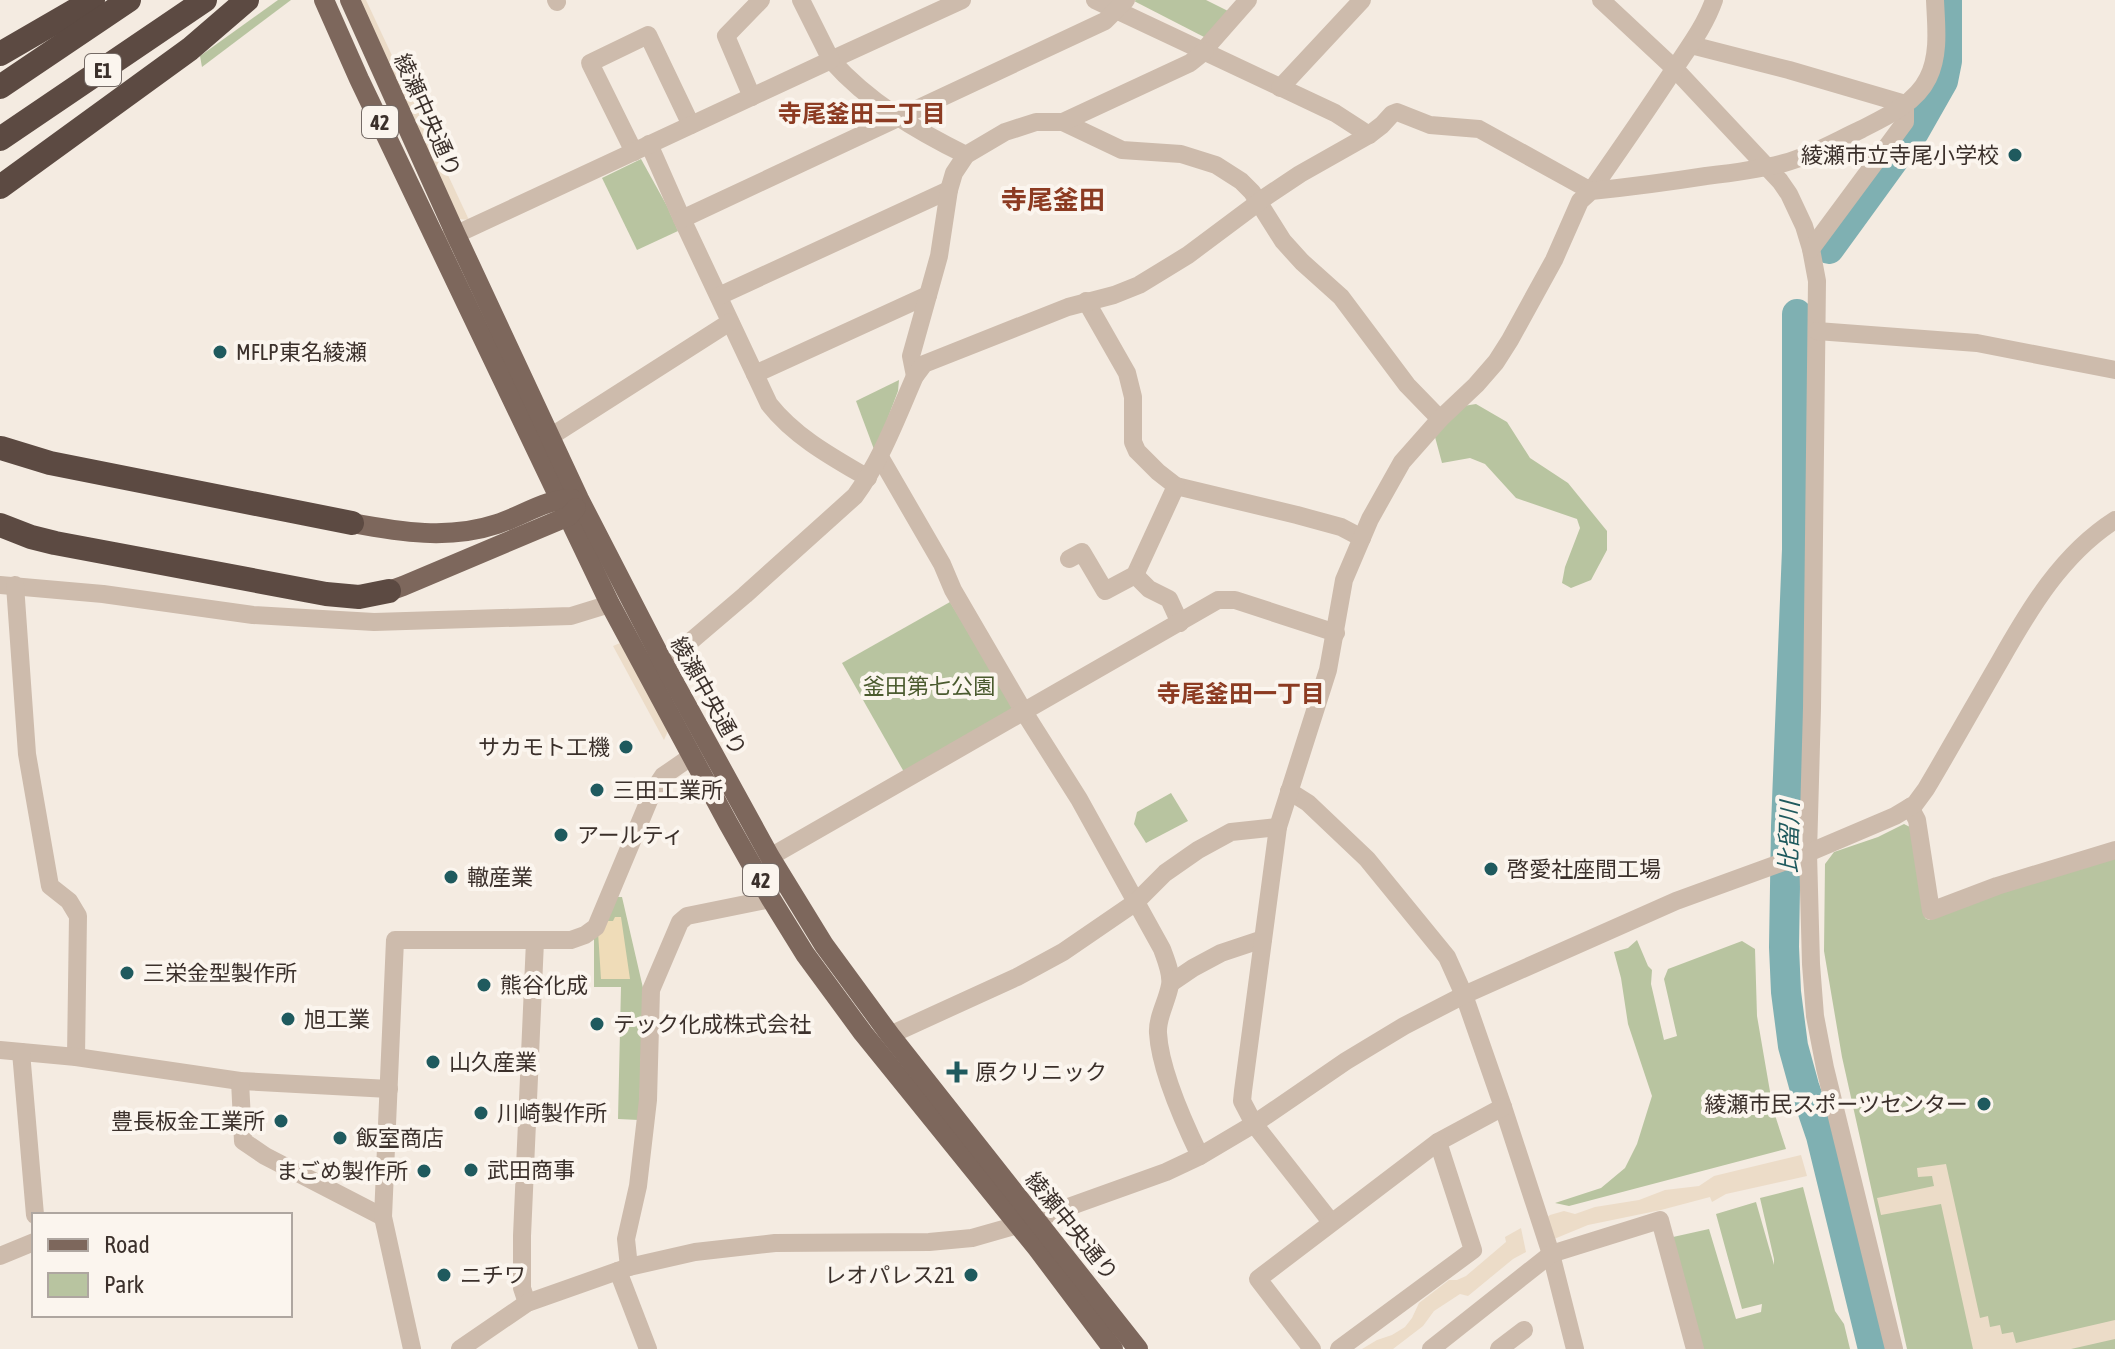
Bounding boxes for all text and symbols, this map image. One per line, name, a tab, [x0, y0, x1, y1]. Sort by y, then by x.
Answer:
street label: 綾瀬中央通り	[389, 49, 467, 181]
road number: E1	[85, 54, 121, 86]
district label: 寺尾釜田二丁目	[778, 100, 946, 127]
road number: 42	[362, 106, 398, 138]
place label: 綾瀬市立寺尾小学校	[1801, 142, 1999, 168]
marker: 綾瀬市立寺尾小学校	[2006, 146, 2024, 164]
district label: 寺尾釜田	[1001, 185, 1105, 215]
place label: MFLP東名綾瀬	[236, 339, 367, 365]
marker: MFLP東名綾瀬	[211, 343, 229, 361]
street label: 綾瀬中央通り	[666, 632, 752, 760]
park label: 釜田第七公園	[863, 673, 995, 699]
district label: 寺尾釜田一丁目	[1157, 680, 1325, 707]
place label: サカモト工機	[478, 734, 610, 760]
marker: サカモト工機	[617, 738, 635, 756]
place label: 三田工業所	[613, 777, 723, 803]
marker: 三田工業所	[588, 781, 606, 799]
water label: 比留川	[1775, 798, 1803, 873]
place label: アールティ	[577, 822, 684, 848]
marker: アールティ	[552, 826, 570, 844]
place label: 啓愛社座間工場	[1507, 856, 1661, 882]
marker: 啓愛社座間工場	[1482, 860, 1500, 878]
place label: 轍産業	[467, 864, 533, 890]
road number: 42	[743, 864, 779, 896]
marker: 轍産業	[442, 868, 460, 886]
place label: 三栄金型製作所	[143, 960, 297, 986]
marker: 三栄金型製作所	[118, 964, 136, 982]
place label: 熊谷化成	[500, 972, 588, 998]
marker: 熊谷化成	[475, 976, 493, 994]
place label: 旭工業	[304, 1006, 370, 1032]
marker: 旭工業	[279, 1010, 297, 1028]
place label: テック化成株式会社	[613, 1011, 811, 1037]
marker: テック化成株式会社	[588, 1015, 606, 1033]
place label: 山久産業	[449, 1049, 537, 1075]
marker: 山久産業	[424, 1053, 442, 1071]
place label: 原クリニック	[975, 1059, 1107, 1085]
marker: 原クリニック	[946, 1061, 968, 1083]
place label: 綾瀬市民スポーツセンター	[1704, 1091, 1968, 1117]
marker: 綾瀬市民スポーツセンター	[1975, 1095, 1993, 1113]
place label: 川崎製作所	[497, 1100, 607, 1126]
marker: 川崎製作所	[472, 1104, 490, 1122]
place label: 豊長板金工業所	[111, 1108, 265, 1134]
marker: 豊長板金工業所	[272, 1112, 290, 1130]
place label: 飯室商店	[356, 1125, 444, 1151]
marker: 飯室商店	[331, 1129, 349, 1147]
place label: 武田商事	[487, 1157, 575, 1183]
place label: まごめ製作所	[276, 1158, 408, 1184]
marker: 武田商事	[462, 1161, 480, 1179]
marker: まごめ製作所	[415, 1162, 433, 1180]
street label: 綾瀬中央通り	[1020, 1167, 1124, 1285]
legend	[32, 1213, 292, 1317]
text: Road	[104, 1231, 150, 1258]
place label: ニチワ	[460, 1262, 526, 1288]
place label: レオパレス21	[824, 1262, 955, 1288]
marker: ニチワ	[435, 1266, 453, 1284]
marker: レオパレス21	[962, 1266, 980, 1284]
text: Park	[104, 1271, 145, 1298]

